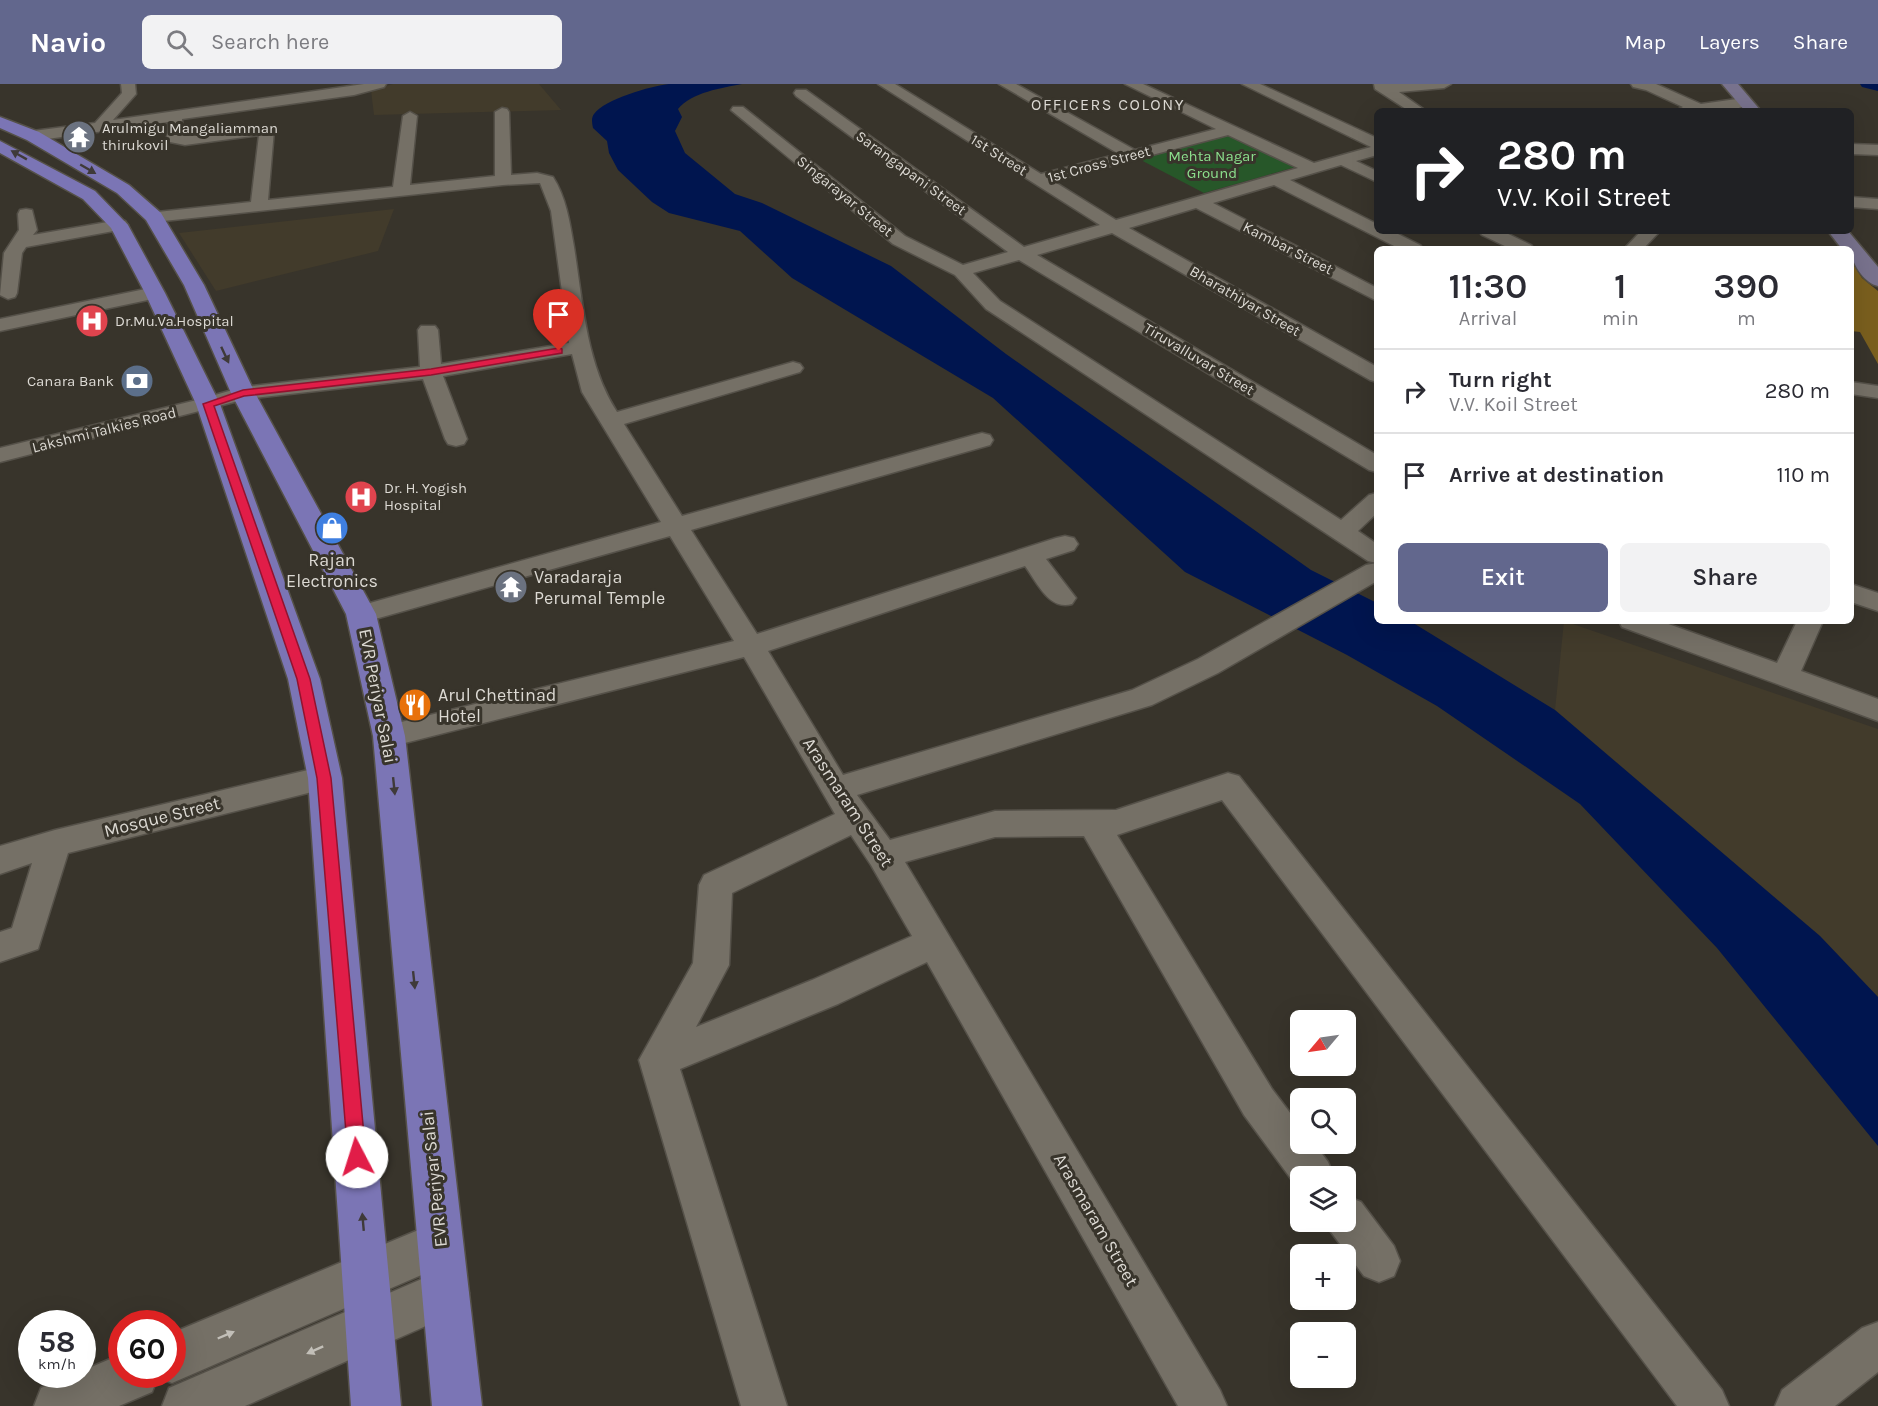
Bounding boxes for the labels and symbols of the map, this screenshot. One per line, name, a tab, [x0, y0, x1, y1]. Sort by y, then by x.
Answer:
district label: OFFICERS COLONY	[1031, 95, 1185, 114]
temple icon: Arulmigu Mangaliamman thirukovil	[61, 119, 97, 155]
place label: Arulmigu Mangaliamman thirukovil	[102, 119, 278, 154]
street label: Sarangapani Street	[852, 127, 970, 219]
street label: 1st Street	[967, 131, 1031, 180]
street label: 1st Cross Street	[1046, 142, 1153, 186]
park label: Mehta Nagar Ground	[1168, 147, 1256, 182]
one-way arrow	[10, 150, 27, 160]
street label: Singarayar Street	[793, 152, 897, 240]
one-way arrow	[80, 164, 97, 174]
street label: Kambar Street	[1240, 218, 1336, 279]
street label: Bharathiyar Street	[1186, 262, 1304, 340]
pin	[533, 289, 584, 351]
hospital icon: Dr.Mu.Va.Hospital	[74, 303, 110, 339]
place label: Dr.Mu.Va.Hospital	[115, 312, 234, 330]
street label: Tiruvalluvar Street	[1140, 319, 1258, 399]
one-way arrow	[221, 346, 230, 363]
bank icon: Canara Bank	[119, 363, 155, 399]
place label: Canara Bank	[27, 372, 114, 390]
street label: Lakshmi Talkies Road	[30, 403, 178, 457]
hospital icon: Dr. H. Yogish Hospital	[343, 479, 379, 515]
place label: Dr. H. Yogish Hospital	[384, 479, 467, 514]
shop icon: Rajan Electronics	[314, 510, 350, 546]
place label: Rajan Electronics	[286, 549, 378, 592]
place label: Varadaraja Perumal Temple	[534, 566, 665, 609]
temple icon: Varadaraja Perumal Temple	[493, 569, 529, 605]
street label: EVR Periyar Salai	[354, 627, 402, 765]
place label: Arul Chettinad Hotel	[438, 684, 557, 727]
restaurant icon: Arul Chettinad Hotel	[397, 687, 433, 723]
street label: Arasmaram Street	[798, 733, 898, 871]
one-way arrow	[389, 776, 399, 795]
street label: Mosque Street	[102, 792, 223, 842]
one-way arrow	[409, 970, 419, 989]
north arrow	[1290, 1010, 1356, 1076]
street label: EVR Periyar Salai	[416, 1110, 452, 1248]
position arrow	[325, 1125, 389, 1189]
street label: Arasmaram Street	[1049, 1150, 1143, 1291]
one-way arrow	[358, 1212, 368, 1231]
speed limit sign: 60	[108, 1310, 186, 1388]
one-way arrow	[218, 1330, 236, 1340]
one-way arrow	[306, 1346, 324, 1355]

